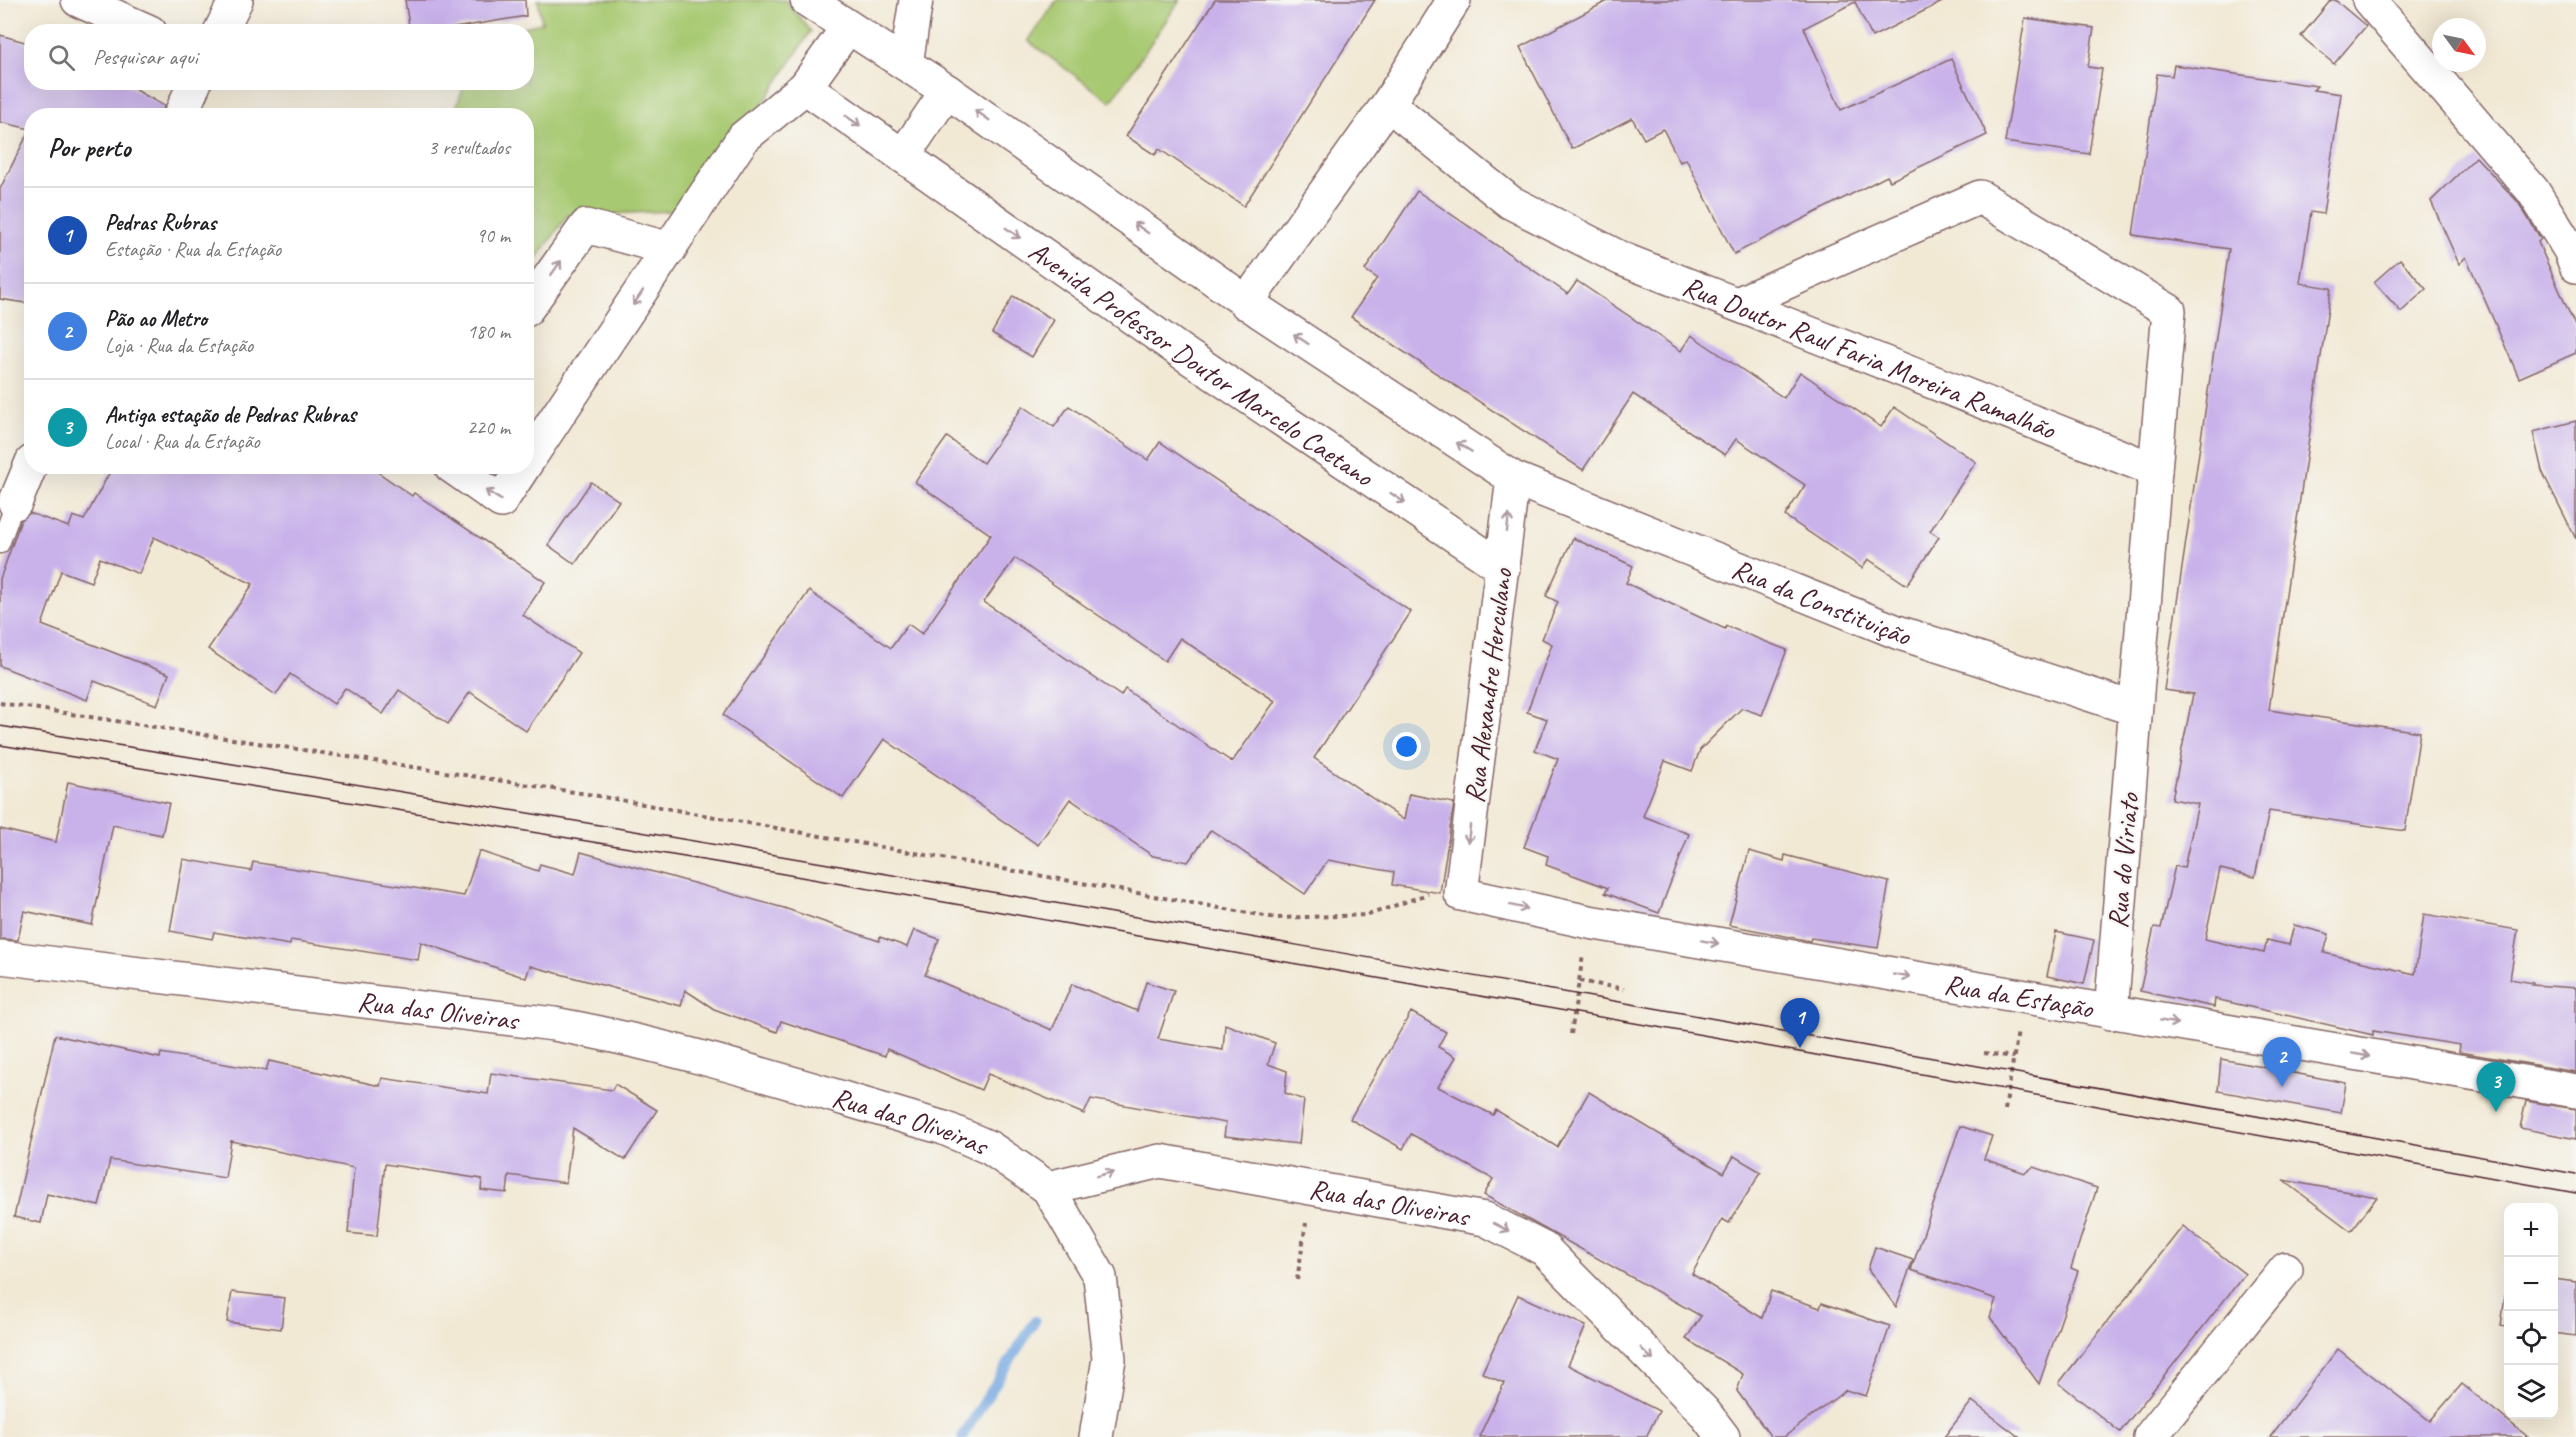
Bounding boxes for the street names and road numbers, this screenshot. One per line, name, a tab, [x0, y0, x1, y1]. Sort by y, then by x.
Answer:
street label: Avenida Professor Doutor Marcelo Caetano	[1022, 233, 1382, 495]
street label: Rua Doutor Raul Faria Moreira Ramalhão	[1678, 267, 2062, 447]
street label: Rua da Constituição	[1727, 550, 1917, 653]
street label: Rua Alexandre Herculano	[1456, 565, 1520, 805]
street label: Rua do Viriato	[2100, 790, 2147, 930]
street label: Rua da Estação	[1942, 966, 2097, 1026]
street label: Rua das Oliveiras	[356, 983, 522, 1037]
street label: Rua das Oliveiras	[828, 1079, 995, 1163]
street label: Rua das Oliveiras	[1307, 1171, 1474, 1234]

